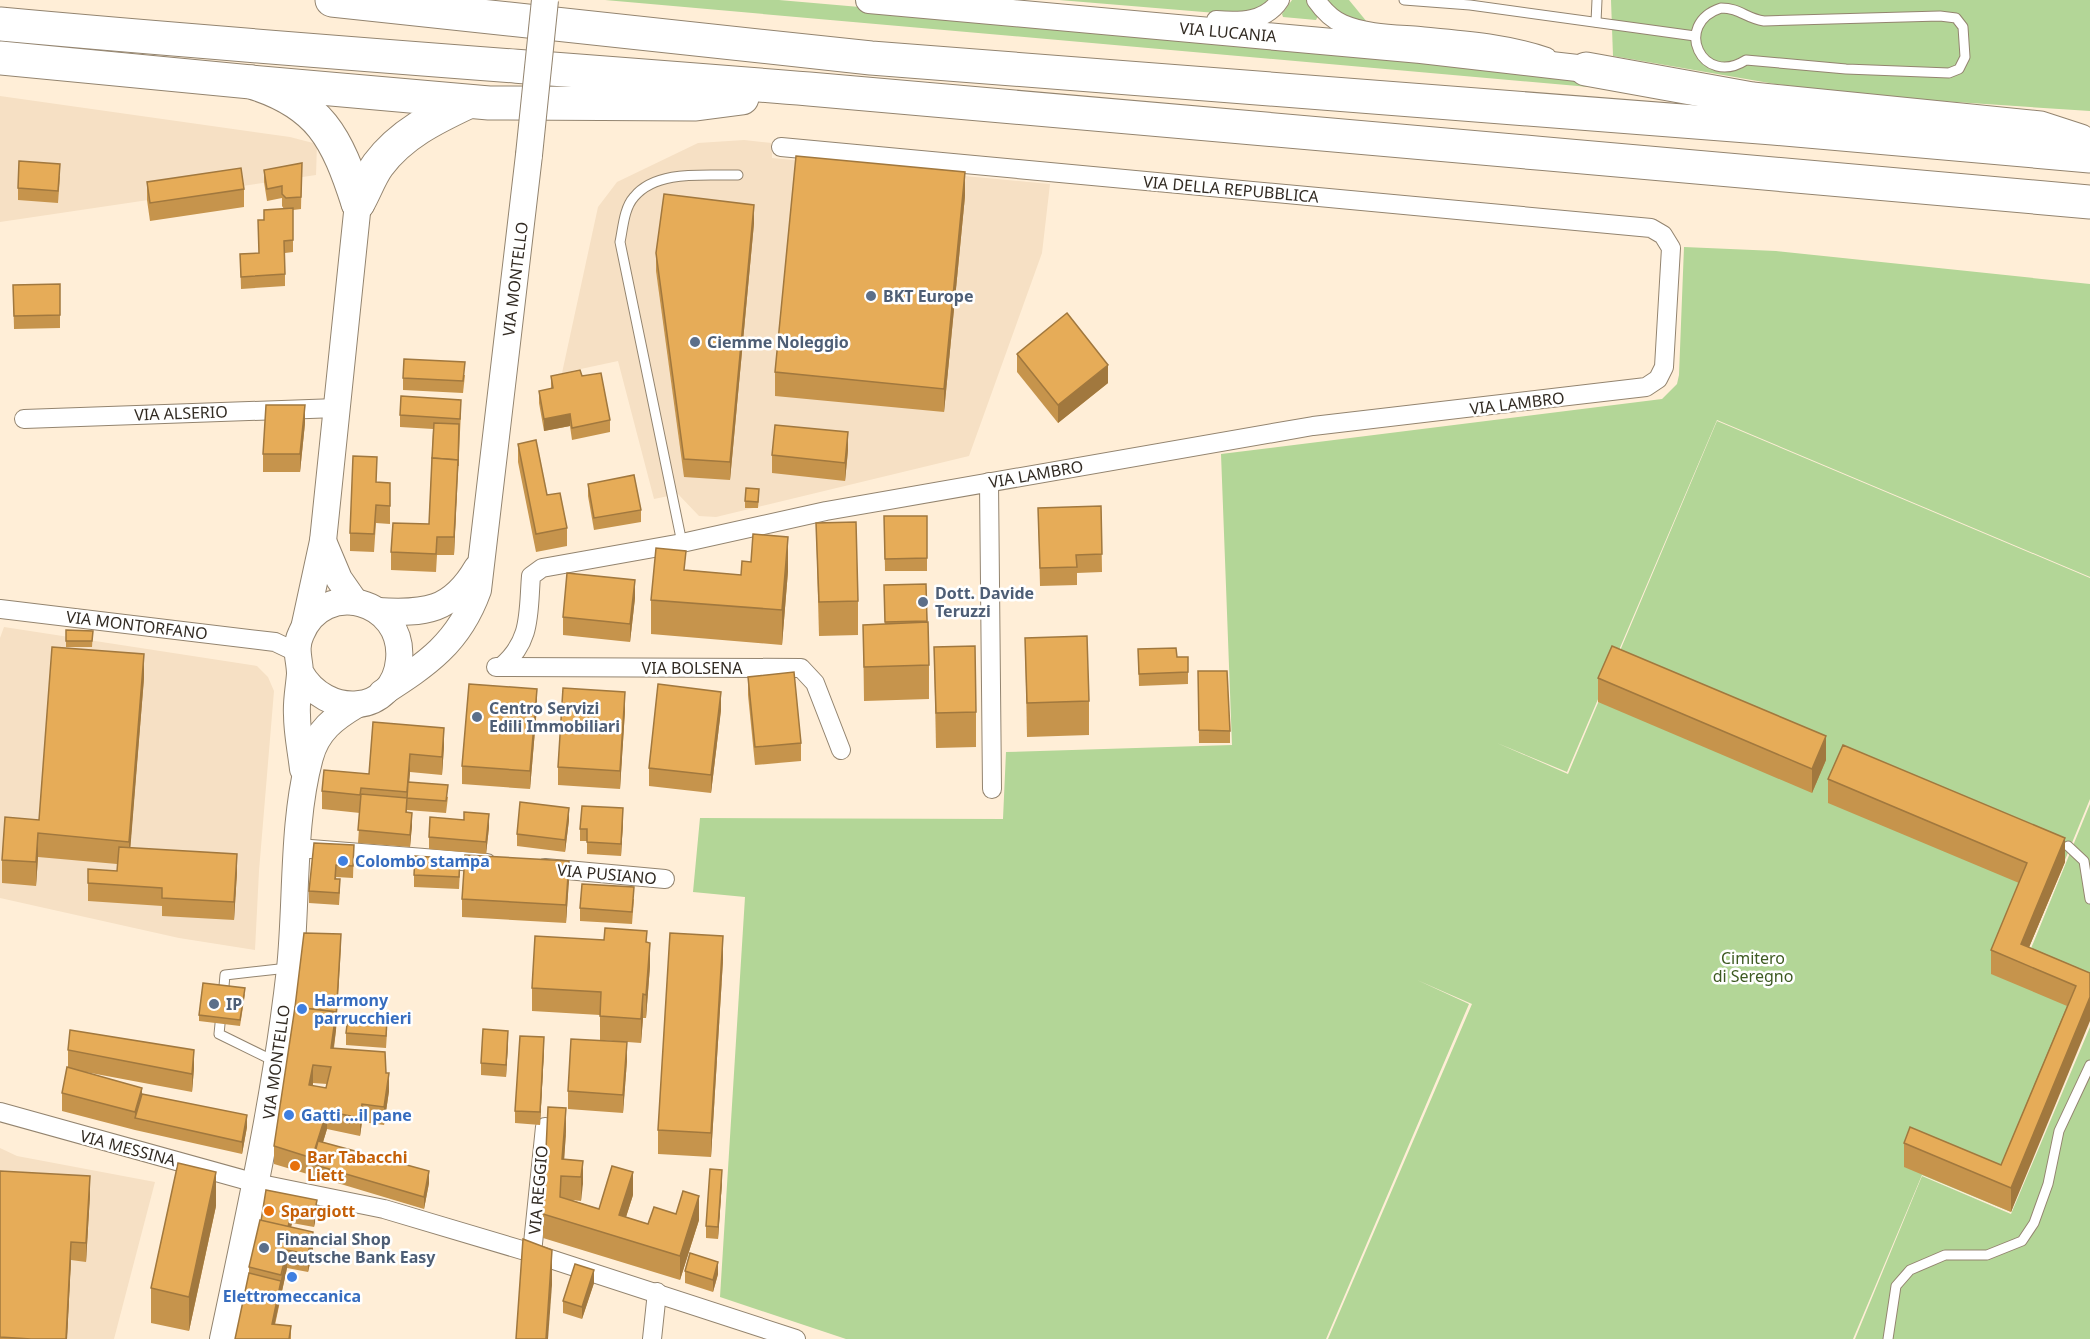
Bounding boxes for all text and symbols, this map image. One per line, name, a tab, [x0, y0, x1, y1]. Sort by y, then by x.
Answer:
street label: VIA LUCANIA	[1178, 17, 1278, 47]
street label: VIA DELLA REPUBBLICA	[1142, 170, 1321, 208]
street label: VIA MONTELLO	[497, 220, 533, 338]
place label: BKT Europe	[883, 285, 974, 307]
marker: BKT Europe	[864, 289, 878, 303]
place label: Ciemme Noleggio	[707, 331, 849, 353]
marker: Ciemme Noleggio	[688, 335, 702, 349]
street label: VIA LAMBRO	[1468, 386, 1566, 420]
street label: VIA ALSERIO	[134, 400, 228, 426]
street label: VIA LAMBRO	[987, 455, 1085, 493]
place label: Dott. Davide Teruzzi	[935, 582, 1034, 622]
marker: Dott. Davide Teruzzi	[916, 595, 930, 609]
street label: VIA MONTORFANO	[65, 605, 209, 645]
street label: VIA BOLSENA	[642, 657, 743, 679]
place label: Centro Servizi Edili Immobiliari	[489, 697, 620, 737]
marker: Centro Servizi Edili Immobiliari	[470, 710, 484, 724]
place label: Colombo stampa	[355, 850, 490, 872]
marker: Colombo stampa	[336, 854, 350, 868]
street label: VIA PUSIANO	[556, 859, 658, 889]
park label: Cimitero di Seregno	[1713, 947, 1793, 987]
place label: Harmony parrucchieri	[314, 989, 412, 1029]
place label: IP	[226, 993, 242, 1015]
marker: IP	[207, 997, 221, 1011]
marker: Harmony parrucchieri	[295, 1002, 309, 1016]
street label: VIA MONTELLO	[257, 1003, 295, 1121]
place label: Gatti ...il pane	[301, 1104, 412, 1126]
marker: Gatti ...il pane	[282, 1108, 296, 1122]
street label: VIA MESSINA	[78, 1125, 179, 1172]
street label: VIA REGGIO	[523, 1144, 553, 1236]
place label: Bar Tabacchi Liett	[307, 1146, 407, 1186]
marker: Bar Tabacchi Liett	[288, 1159, 302, 1173]
place label: Spargiott	[281, 1200, 355, 1222]
marker: Spargiott	[262, 1204, 276, 1218]
place label: Financial Shop Deutsche Bank Easy	[276, 1228, 436, 1268]
marker: Financial Shop Deutsche Bank Easy	[257, 1241, 271, 1255]
marker: Elettromeccanica	[285, 1270, 299, 1284]
place label: Elettromeccanica	[223, 1285, 361, 1307]

